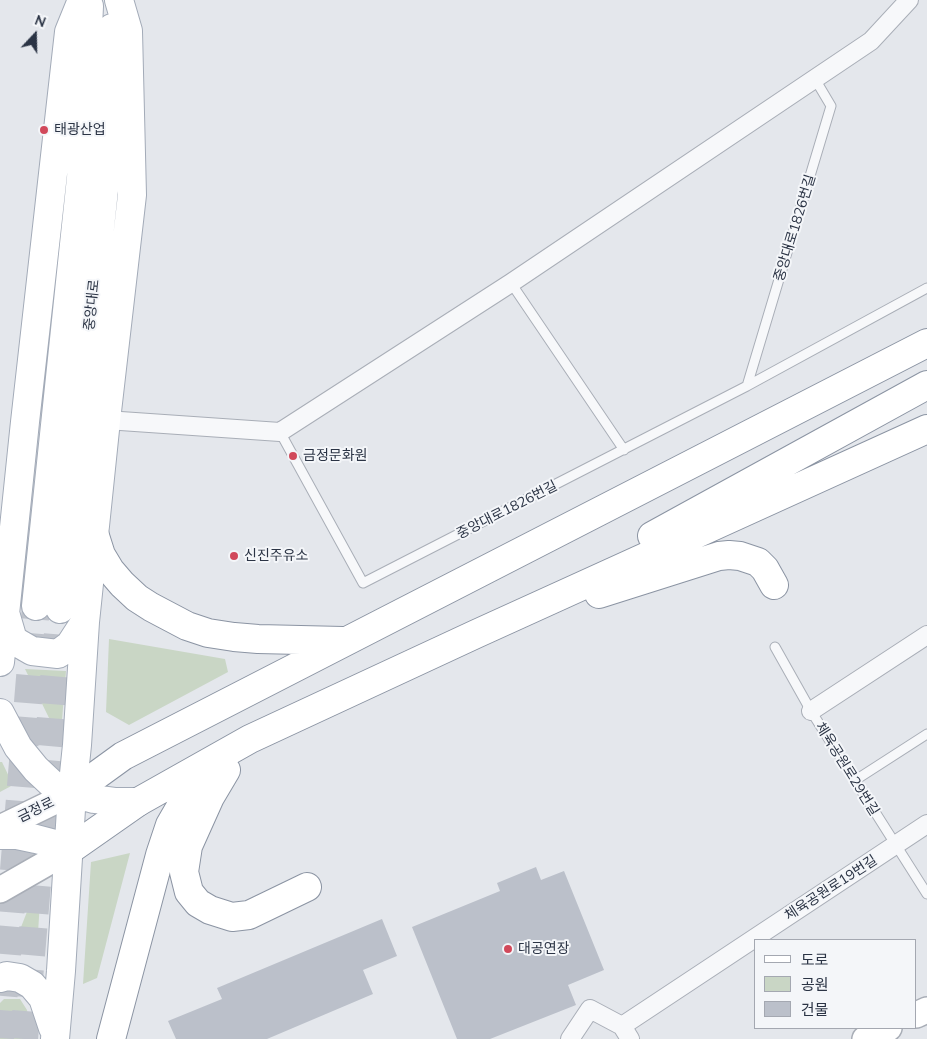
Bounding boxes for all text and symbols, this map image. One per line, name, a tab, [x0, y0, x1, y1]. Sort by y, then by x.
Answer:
north arrow	[10, 10, 60, 60]
text: N	[32, 11, 49, 31]
place label: 태광산업	[54, 122, 106, 138]
marker: 태광산업	[38, 124, 50, 136]
street label: 중앙대로1826번길	[771, 173, 819, 283]
street label: 중앙대로	[81, 279, 103, 331]
place label: 금정문화원	[303, 448, 367, 464]
marker: 금정문화원	[287, 450, 299, 462]
street label: 중앙대로1826번길	[454, 477, 560, 543]
place label: 신진주유소	[244, 548, 308, 564]
marker: 신진주유소	[228, 550, 240, 562]
street label: 체육공원로29번길	[812, 719, 882, 819]
street label: 금정로	[15, 794, 57, 826]
street label: 체육공원로19번길	[782, 852, 880, 924]
legend	[754, 939, 917, 1029]
place label: 대공연장	[518, 941, 570, 957]
marker: 대공연장	[502, 943, 514, 955]
text: 도로	[801, 950, 829, 969]
text: 공원	[801, 975, 829, 994]
text: 건물	[801, 1000, 829, 1019]

